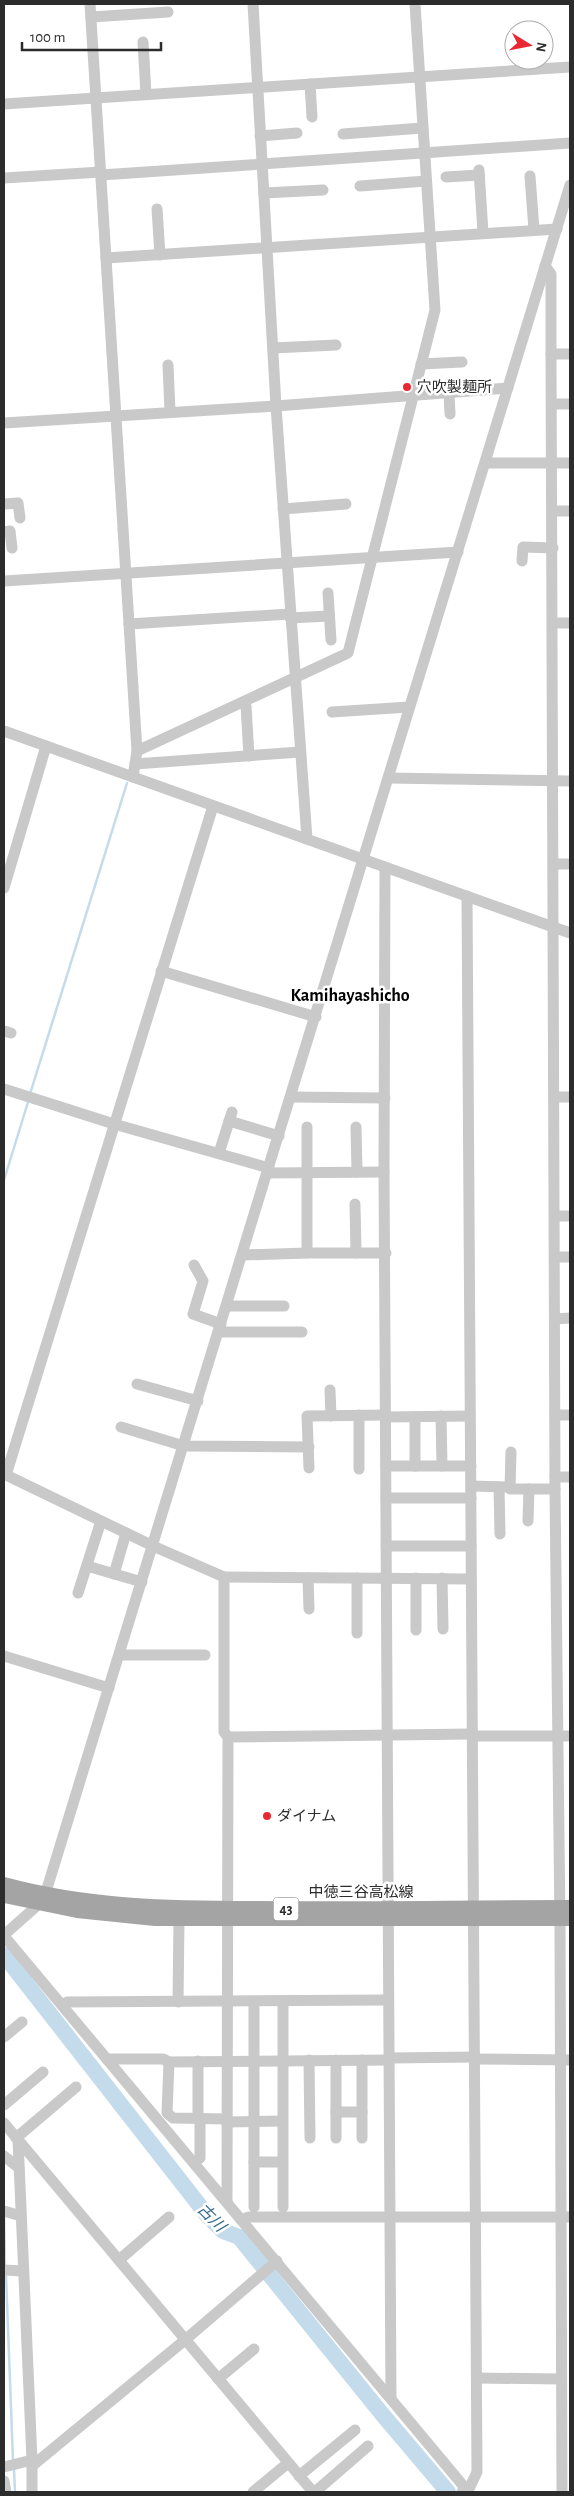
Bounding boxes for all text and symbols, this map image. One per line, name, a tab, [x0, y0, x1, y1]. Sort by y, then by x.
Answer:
scale bar	[22, 20, 161, 52]
north arrow	[504, 20, 554, 70]
text: 100 m	[30, 30, 65, 45]
text: N	[533, 41, 549, 53]
place label: 穴吹製麺所	[417, 379, 492, 395]
marker: 穴吹製麺所	[401, 381, 413, 393]
district label: Kamihayashicho	[290, 987, 410, 1005]
place label: ダイナム	[277, 1808, 336, 1824]
marker: ダイナム	[261, 1810, 273, 1822]
street label: 中徳三谷高松線	[308, 1884, 414, 1900]
road number: 43	[274, 1898, 298, 1920]
water label: 古川	[194, 2200, 230, 2236]

